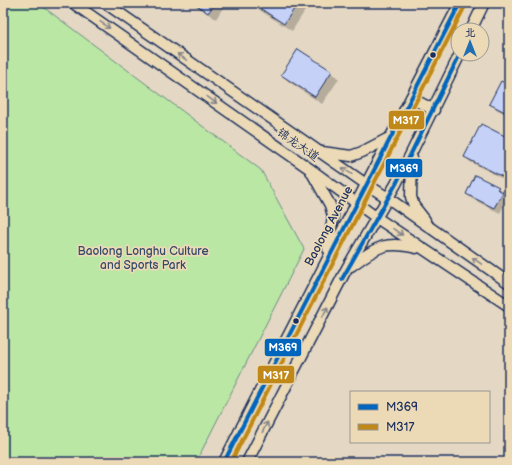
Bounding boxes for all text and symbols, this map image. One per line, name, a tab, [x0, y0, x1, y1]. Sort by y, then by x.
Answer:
one-way arrow	[100, 21, 111, 29]
north arrow	[450, 22, 490, 62]
text: 北	[465, 26, 476, 39]
unlabelled marker	[428, 50, 438, 60]
one-way arrow	[177, 53, 188, 61]
one-way arrow	[206, 96, 217, 104]
line badge: M317	[388, 110, 425, 130]
text: M317	[393, 114, 419, 127]
street label: 锦龙大道	[274, 125, 322, 165]
line badge: M369	[385, 158, 423, 178]
text: M369	[389, 162, 419, 175]
one-way arrow	[342, 167, 353, 175]
street label: Baolong Avenue	[302, 183, 356, 269]
one-way arrow	[392, 228, 403, 236]
park label: Baolong Longhu Culture and Sports Park	[77, 244, 209, 273]
one-way arrow	[472, 257, 483, 265]
one-way arrow	[322, 306, 329, 318]
unlabelled marker	[291, 316, 301, 326]
line badge: M369	[264, 338, 302, 357]
text: M369	[268, 341, 298, 354]
line badge: M317	[257, 365, 295, 384]
text: M317	[263, 369, 289, 382]
legend	[350, 391, 490, 443]
text: M369	[386, 400, 418, 415]
text: M317	[386, 420, 414, 435]
one-way arrow	[262, 422, 269, 434]

